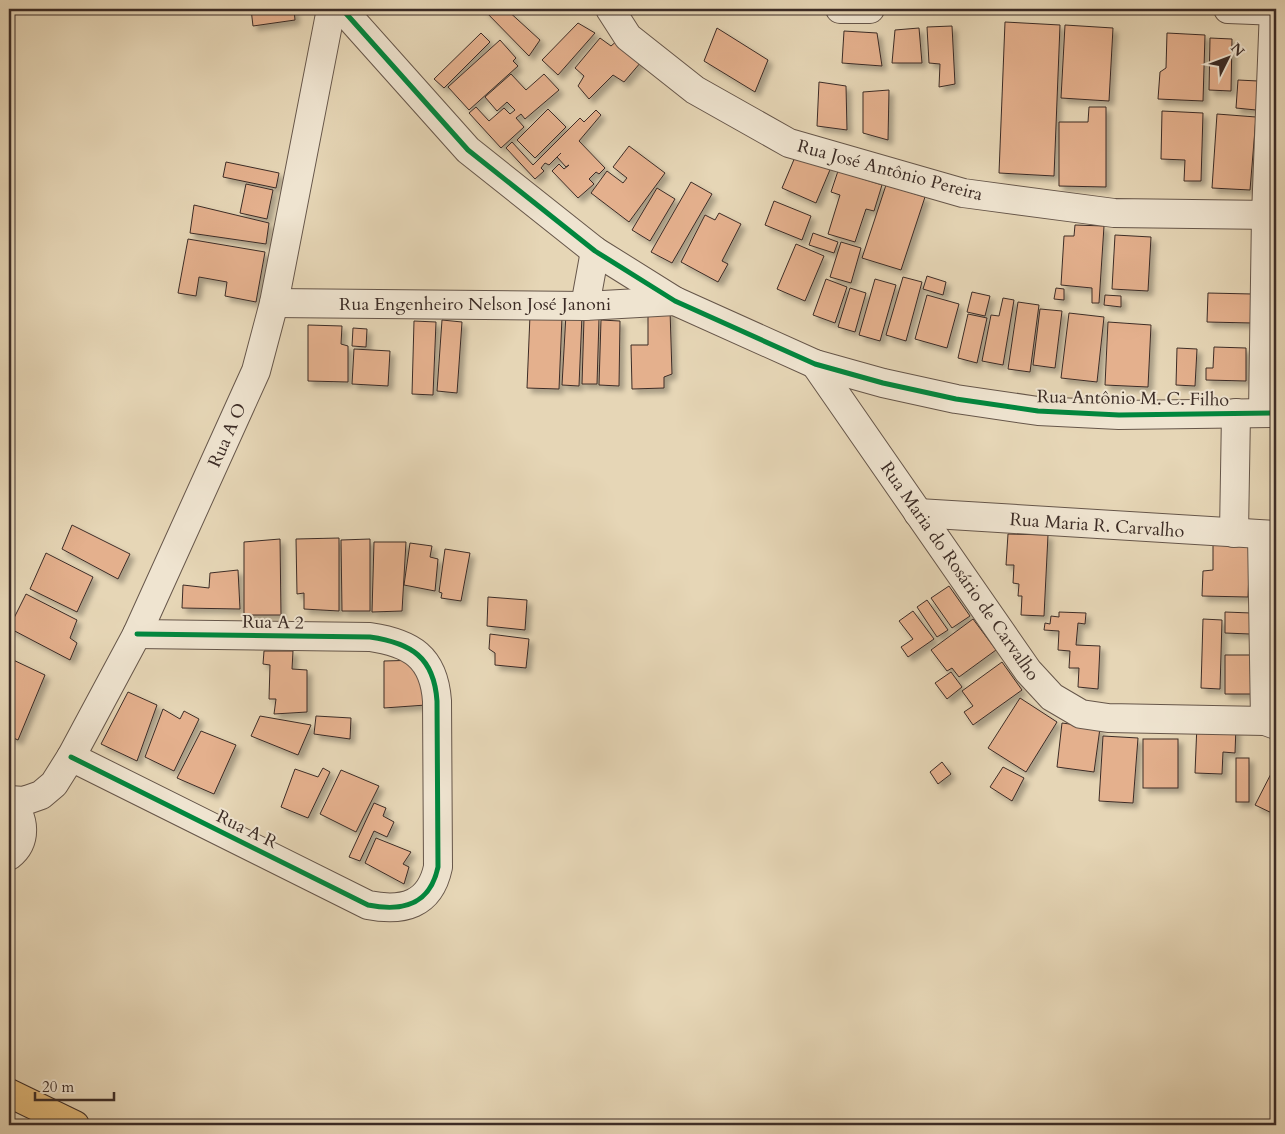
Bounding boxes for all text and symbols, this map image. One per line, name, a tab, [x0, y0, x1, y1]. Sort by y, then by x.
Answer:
north arrow	[1202, 32, 1252, 82]
text: N	[1226, 39, 1248, 61]
street label: Rua José Antônio Pereira	[794, 134, 986, 207]
street label: Rua Engenheiro Nelson José Janoni	[339, 292, 611, 317]
street label: Rua Antônio M. C. Filho	[1037, 384, 1230, 413]
street label: Rua A O	[202, 399, 253, 471]
street label: Rua Maria do Rosário de Carvalho	[874, 457, 1045, 686]
street label: Rua Maria R. Carvalho	[1009, 507, 1185, 544]
street label: Rua A 2	[242, 609, 304, 636]
street label: Rua A R	[212, 804, 282, 855]
scale bar	[35, 1069, 114, 1101]
text: 20 m	[42, 1077, 74, 1097]

